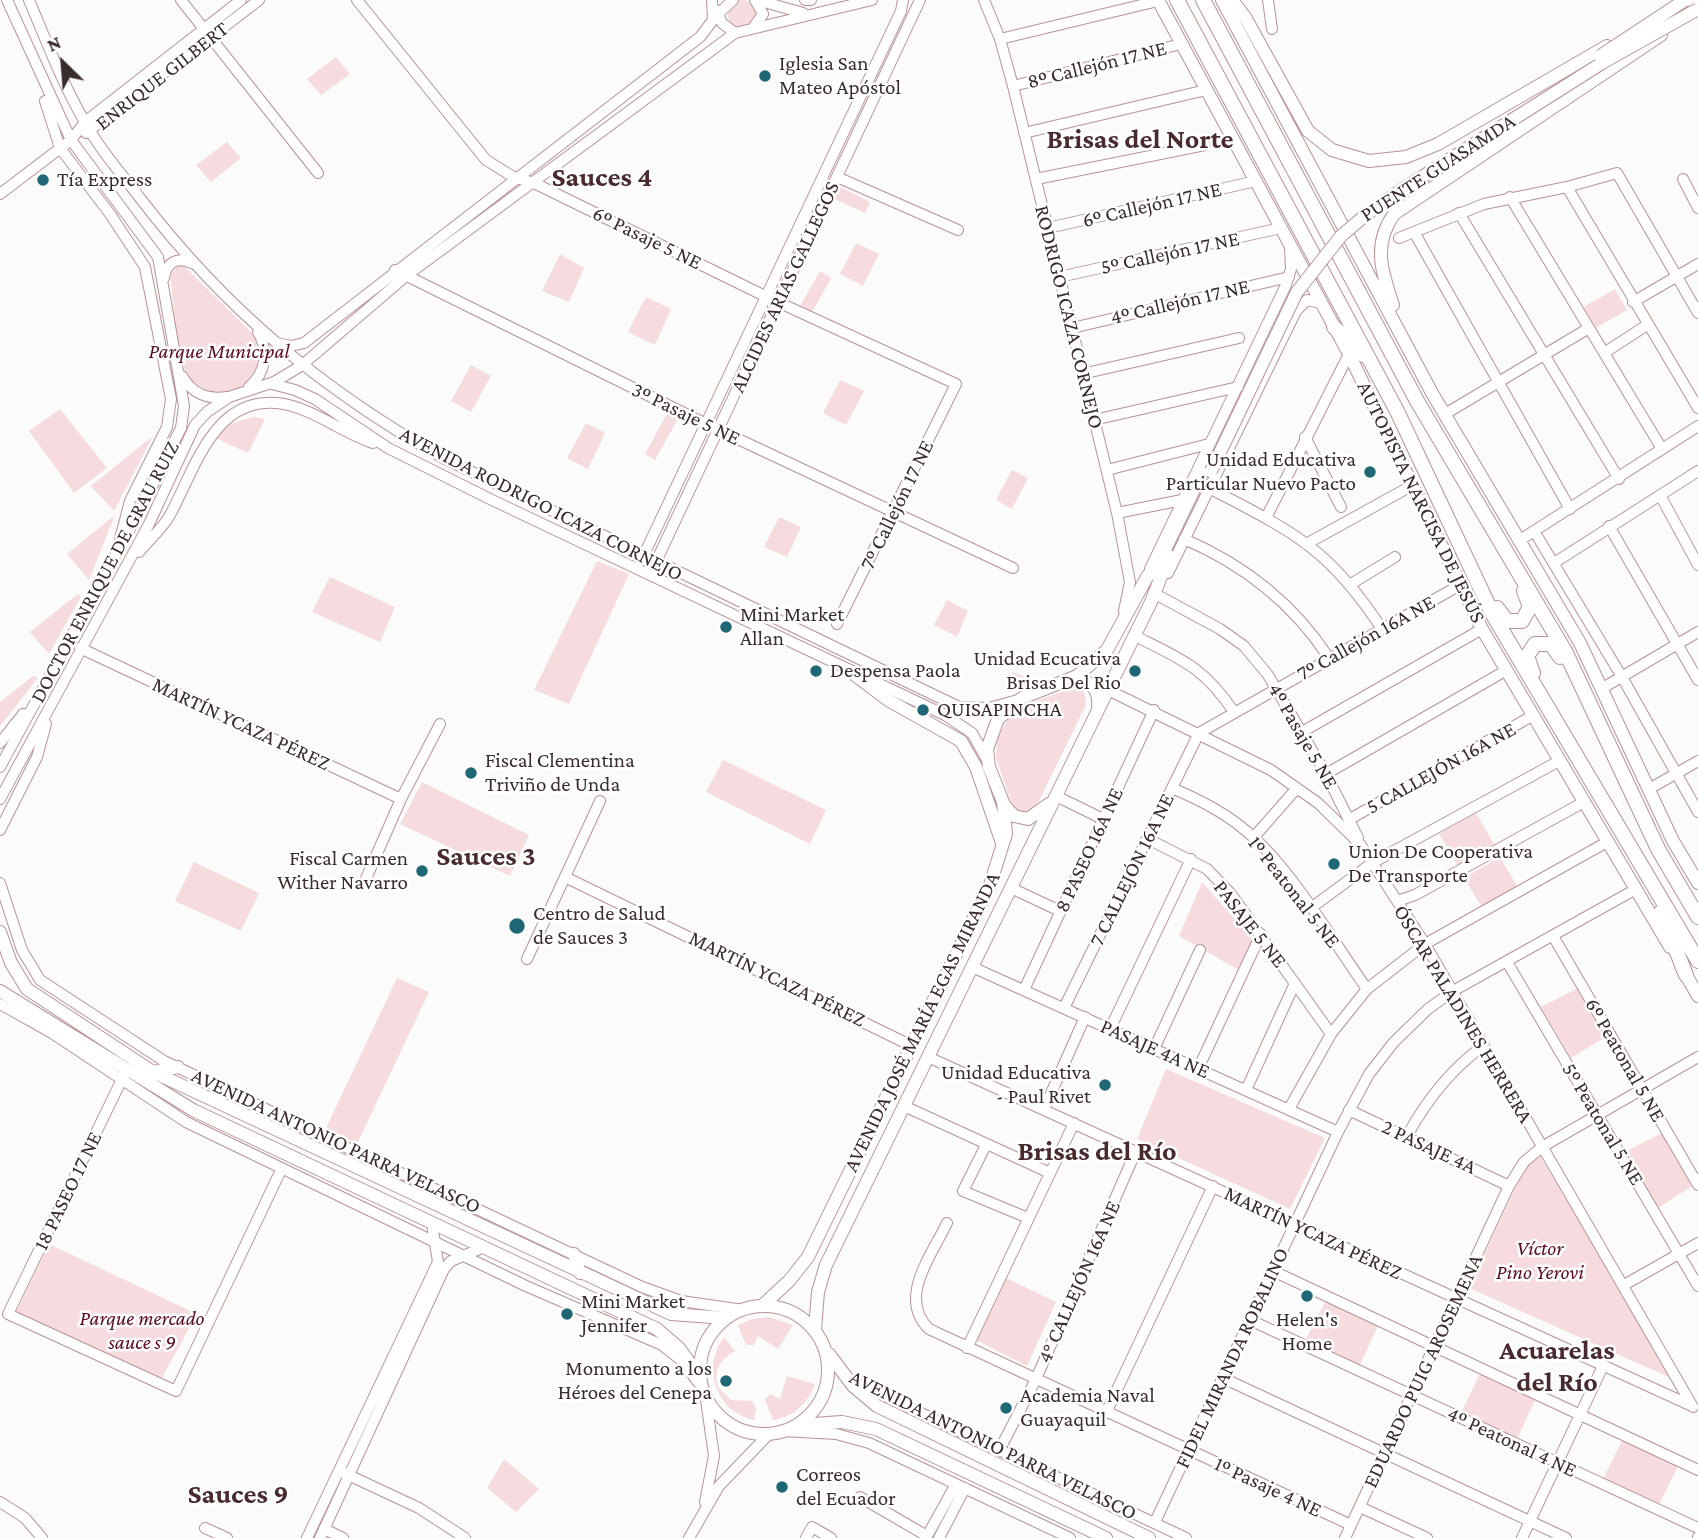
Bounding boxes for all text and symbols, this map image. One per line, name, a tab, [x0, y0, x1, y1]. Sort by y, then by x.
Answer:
street label: ENRIQUE GILBERT	[90, 16, 234, 136]
north arrow	[28, 28, 98, 98]
text: N	[44, 31, 64, 56]
street label: 8º Callejón 17 NE	[1025, 36, 1169, 94]
place label: Iglesia San Mateo Apóstol	[779, 51, 901, 101]
marker: Iglesia San Mateo Apóstol	[757, 68, 773, 84]
street label: PUENTE GUASAMDA	[1356, 109, 1520, 227]
district label: Brisas del Norte	[1047, 122, 1233, 156]
district label: Sauces 4	[552, 160, 652, 194]
place label: Tía Express	[57, 167, 152, 193]
marker: Tía Express	[35, 172, 51, 188]
street label: ALCIDES ARIAS GALLEGOS	[725, 177, 845, 397]
street label: 6º Callejón 17 NE	[1080, 177, 1224, 233]
street label: 6º Pasaje 5 NE	[588, 201, 706, 275]
street label: RODRIGO ICAZA CORNEJO	[1029, 203, 1109, 431]
street label: 5º Callejón 17 NE	[1098, 226, 1242, 280]
street label: 4º Callejón 17 NE	[1108, 274, 1252, 330]
park label: Parque Municipal	[148, 339, 290, 365]
street label: 3º Pasaje 5 NE	[628, 377, 744, 451]
street label: AUTOPISTA NARCISA DE JESÚS	[1351, 377, 1491, 627]
street label: AVENIDA RODRIGO ICAZA CORNEJO	[395, 421, 687, 587]
street label: 7º Callejón 17 NE	[855, 436, 939, 574]
street label: DOCTOR ENRIQUE DE GRAU RUIZ	[25, 437, 185, 707]
place label: Unidad Educativa Particular Nuevo Pacto	[1166, 447, 1356, 497]
marker: Unidad Educativa Particular Nuevo Pacto	[1362, 464, 1378, 480]
street label: 7º Callejón 16A NE	[1293, 590, 1439, 686]
place label: Mini Market Allan	[740, 602, 844, 652]
marker: Mini Market Allan	[718, 619, 734, 635]
place label: Unidad Ecucativa Brisas Del Rio	[973, 646, 1121, 696]
place label: Despensa Paola	[830, 658, 960, 684]
marker: Despensa Paola	[808, 663, 824, 679]
marker: Unidad Ecucativa Brisas Del Rio	[1127, 663, 1143, 679]
street label: MARTÍN YCAZA PÉREZ	[148, 672, 334, 776]
street label: 4º Pasaje 5 NE	[1262, 678, 1344, 794]
place label: QUISAPINCHA	[937, 697, 1062, 723]
marker: QUISAPINCHA	[915, 702, 931, 718]
street label: 5 CALLEJÓN 16A NE	[1362, 716, 1520, 820]
place label: Fiscal Clementina Triviño de Unda	[485, 748, 635, 798]
marker: Fiscal Clementina Triviño de Unda	[463, 765, 479, 781]
street label: 8 PASEO 16A NE	[1049, 784, 1129, 916]
street label: 7 CALLEJÓN 16A NE	[1084, 790, 1180, 950]
street label: 1º Peatonal 5 NE	[1242, 831, 1346, 953]
district label: Sauces 3	[436, 839, 536, 873]
place label: Union De Cooperativa De Transporte	[1348, 839, 1533, 889]
place label: Fiscal Carmen Wither Navarro	[277, 846, 408, 896]
marker: Union De Cooperativa De Transporte	[1326, 856, 1342, 872]
marker: Fiscal Carmen Wither Navarro	[414, 863, 430, 879]
street label: AVENIDA JOSÉ MARÍA EGAS MIRANDA	[838, 868, 1006, 1176]
street label: PASAJE 5 NE	[1208, 875, 1292, 973]
street label: ÓSCAR PALADINES HERRERA	[1388, 900, 1538, 1128]
place label: Centro de Salud de Sauces 3	[533, 901, 666, 951]
marker: Centro de Salud de Sauces 3	[507, 916, 527, 936]
street label: MARTÍN YCAZA PÉREZ	[685, 925, 869, 1033]
street label: 6º Peatonal 5 NE	[1579, 993, 1671, 1127]
street label: PASAJE 4A NE	[1096, 1014, 1214, 1084]
street label: 5º Peatonal 5 NE	[1557, 1058, 1649, 1190]
place label: Unidad Educativa - Paul Rivet	[941, 1060, 1091, 1110]
street label: AVENIDA ANTONIO PARRA VELASCO	[187, 1063, 485, 1219]
marker: Unidad Educativa - Paul Rivet	[1097, 1077, 1113, 1093]
street label: 2 PASAJE 4A	[1378, 1114, 1480, 1180]
street label: 18 PASEO 17 NE	[28, 1128, 108, 1254]
district label: Brisas del Río	[1017, 1134, 1177, 1168]
street label: MARTÍN YCAZA PÉREZ	[1220, 1181, 1406, 1285]
street label: 4° CALLEJÓN 16A NE	[1032, 1197, 1126, 1367]
park label: Víctor Pino Yerovi	[1496, 1236, 1584, 1286]
street label: FIDEL MIRANDA ROBALINO	[1170, 1244, 1294, 1472]
street label: EDUARDO PUIG AROSEMENA	[1358, 1250, 1488, 1492]
marker: Helen's Home	[1299, 1288, 1315, 1304]
place label: Mini Market Jennifer	[581, 1289, 685, 1339]
park label: Parque mercado sauce s 9	[79, 1306, 205, 1356]
marker: Mini Market Jennifer	[559, 1306, 575, 1322]
place label: Helen's Home	[1276, 1307, 1338, 1357]
district label: Acuarelas del Río	[1499, 1333, 1615, 1399]
place label: Monumento a los Héroes del Cenepa	[558, 1356, 712, 1406]
street label: AVENIDA ANTONIO PARRA VELASCO	[845, 1364, 1141, 1526]
marker: Monumento a los Héroes del Cenepa	[718, 1373, 734, 1389]
place label: Academia Naval Guayaquil	[1020, 1383, 1155, 1433]
marker: Academia Naval Guayaquil	[998, 1400, 1014, 1416]
street label: 4º Peatonal 4 NE	[1443, 1401, 1581, 1483]
street label: 1º Pasaje 4 NE	[1210, 1451, 1326, 1523]
place label: Correos del Ecuador	[796, 1462, 896, 1512]
district label: Sauces 9	[187, 1477, 289, 1511]
marker: Correos del Ecuador	[774, 1479, 790, 1495]

